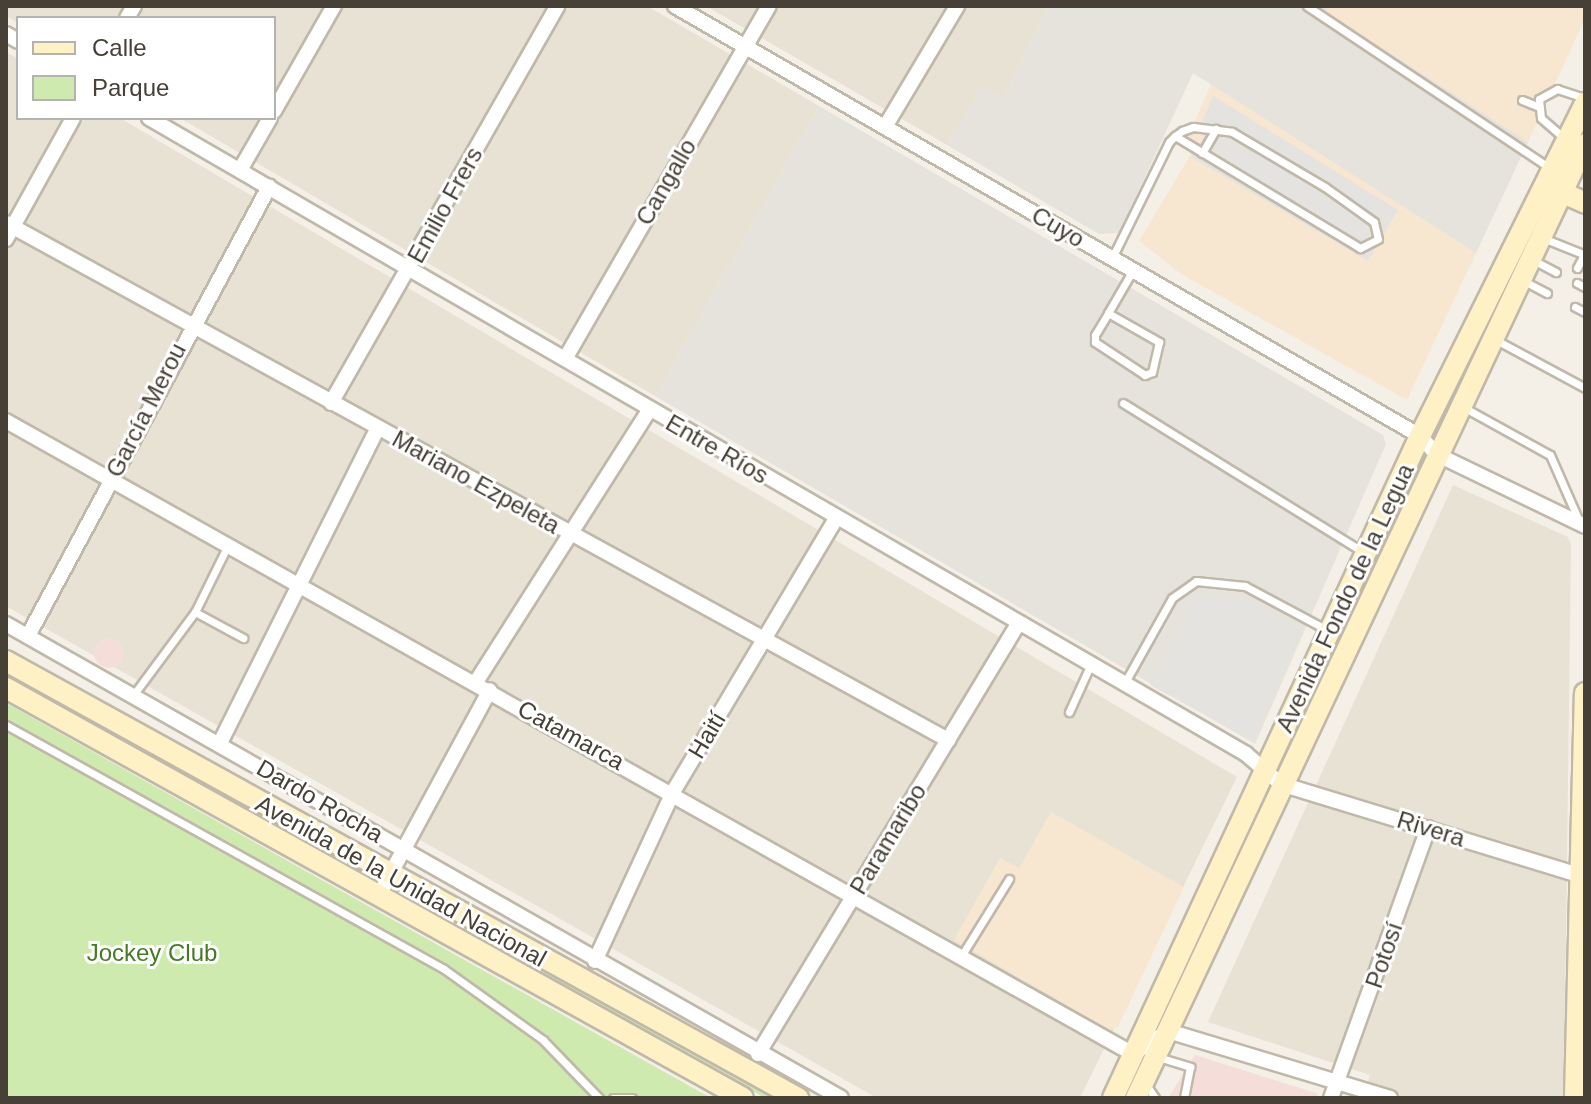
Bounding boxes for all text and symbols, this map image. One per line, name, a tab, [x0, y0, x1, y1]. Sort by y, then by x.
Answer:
legend	[16, 16, 276, 120]
text: Calle	[92, 34, 147, 61]
text: Parque	[92, 74, 169, 101]
street label: Cangallo	[630, 134, 702, 230]
street label: Emilio Frers	[401, 142, 489, 268]
street label: Cuyo	[1027, 201, 1089, 253]
street label: García Merou	[100, 338, 192, 482]
street label: Entre Ríos	[661, 408, 773, 490]
street label: Mariano Ezpeleta	[387, 424, 565, 540]
street label: Avenida Fondo de la Legua	[1270, 459, 1420, 737]
street label: Catamarca	[513, 694, 629, 776]
street label: Haití	[682, 706, 732, 764]
street label: Dardo Rocha	[252, 753, 388, 849]
street label: Paramaribo	[844, 778, 932, 900]
street label: Avenida de la Unidad Nacional	[251, 789, 551, 973]
street label: Rivera	[1394, 805, 1468, 853]
street label: Potosí	[1359, 918, 1409, 992]
park label: Jockey Club	[87, 939, 217, 967]

